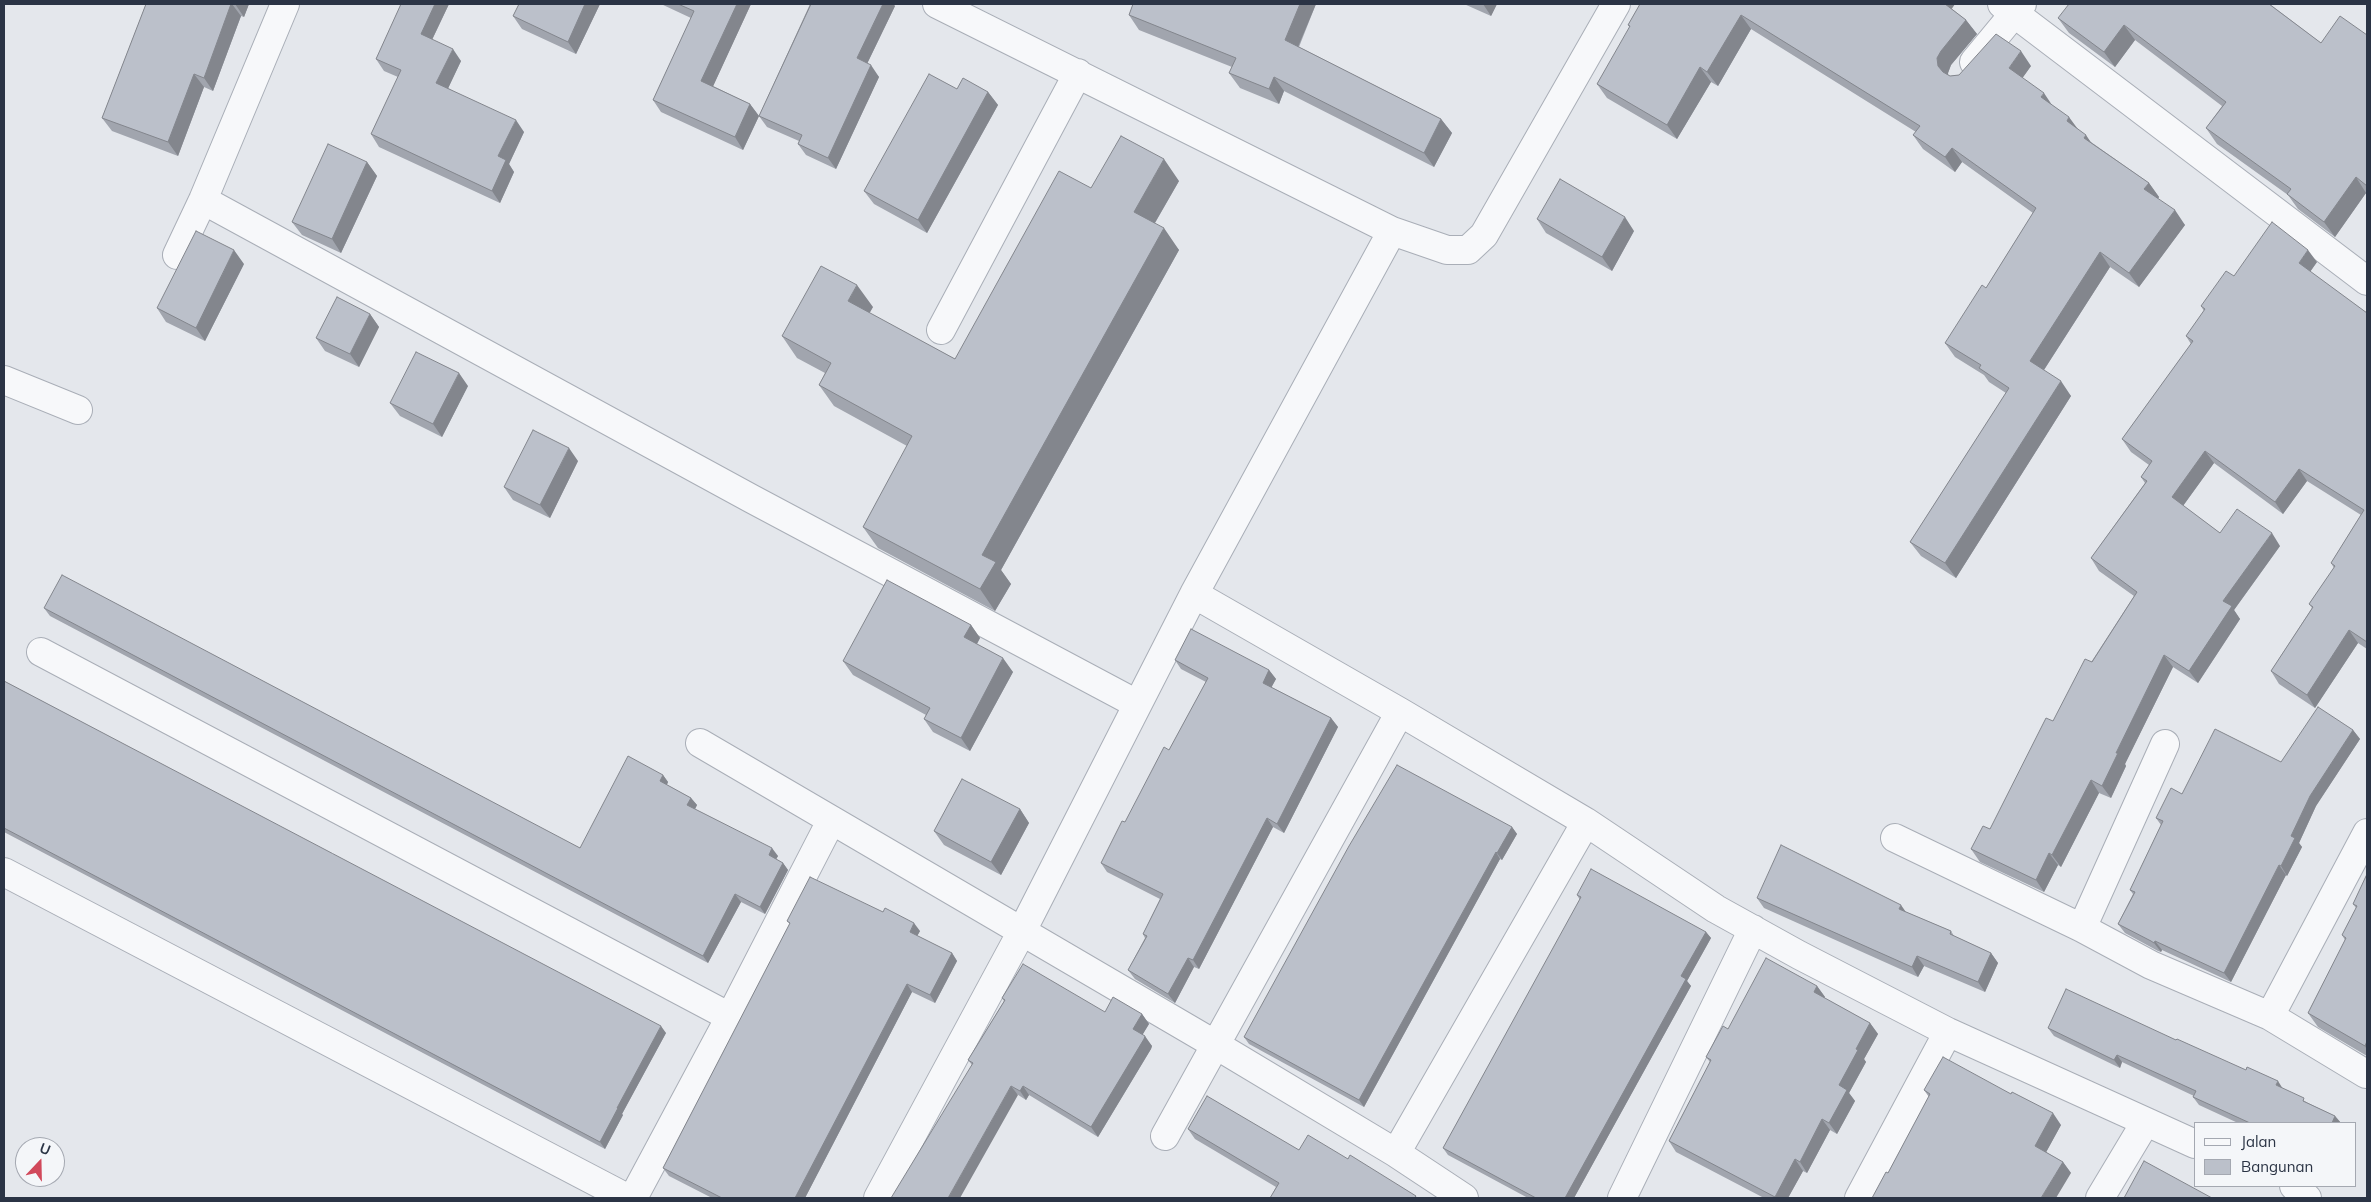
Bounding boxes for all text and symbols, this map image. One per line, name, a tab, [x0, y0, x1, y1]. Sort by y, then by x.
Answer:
legend	[2194, 1122, 2356, 1187]
text: Jalan	[2241, 1132, 2276, 1151]
north arrow	[15, 1137, 65, 1187]
text: U	[37, 1139, 53, 1159]
text: Bangunan	[2241, 1157, 2313, 1176]

